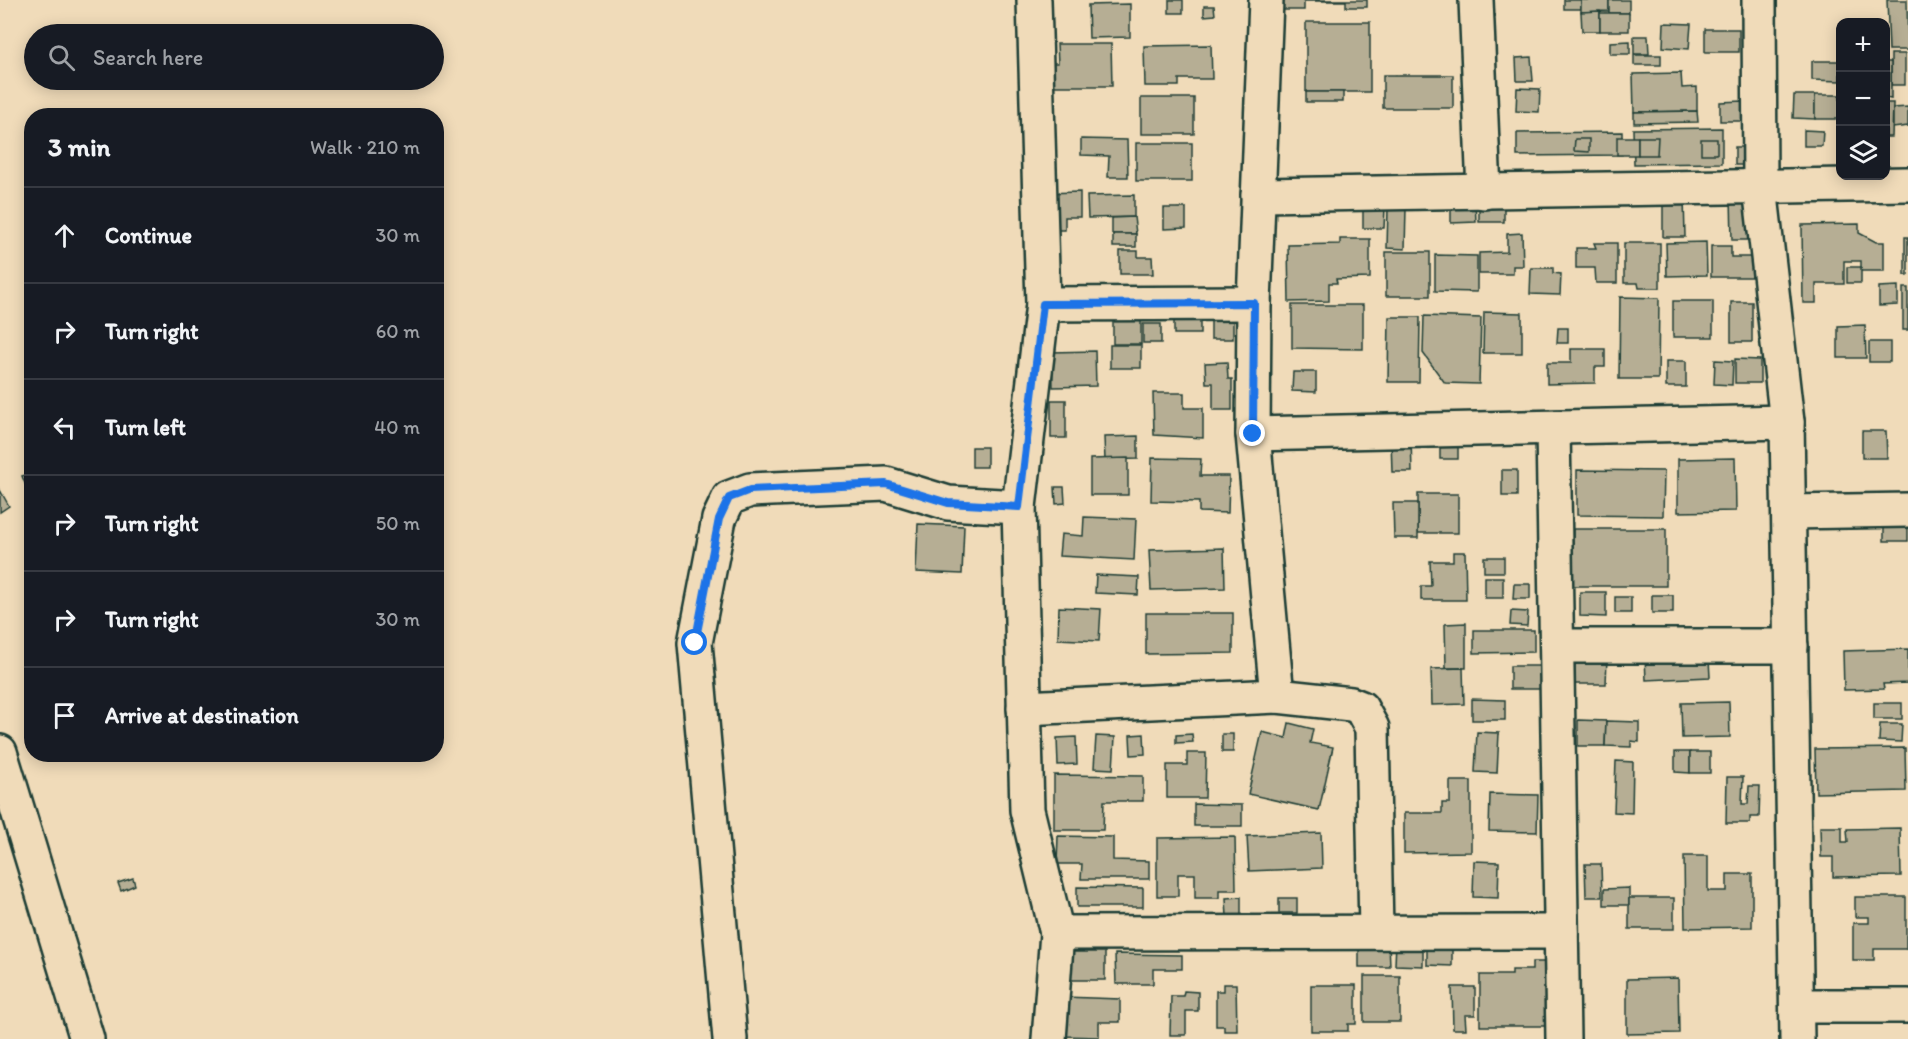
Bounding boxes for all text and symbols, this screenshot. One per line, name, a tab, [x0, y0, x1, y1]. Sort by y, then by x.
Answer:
map controls	[1836, 18, 1890, 180]
button: +	[1836, 18, 1890, 72]
search box	[24, 24, 444, 90]
icon: search	[45, 41, 78, 74]
text: Search here	[93, 44, 203, 71]
button: −	[1836, 72, 1890, 126]
button: layers	[1836, 126, 1890, 180]
text: 3 min	[48, 131, 110, 163]
text: Walk · 210 m	[310, 135, 420, 159]
icon: ahead	[48, 219, 81, 252]
text: Continue	[105, 222, 192, 249]
text: 30 m	[375, 223, 420, 247]
icon: right	[48, 315, 81, 348]
text: Turn right	[105, 318, 199, 345]
text: 60 m	[376, 319, 420, 343]
icon: left	[48, 411, 81, 444]
text: Turn left	[105, 414, 186, 441]
text: 40 m	[374, 415, 420, 439]
route end	[1239, 420, 1265, 446]
icon: right	[48, 507, 81, 540]
text: Turn right	[105, 510, 199, 537]
text: 50 m	[376, 511, 420, 535]
icon: right	[48, 603, 81, 636]
text: Turn right	[105, 606, 199, 633]
text: 30 m	[375, 607, 420, 631]
route start	[681, 629, 707, 655]
icon: arrive	[48, 699, 81, 732]
text: Arrive at destination	[105, 702, 299, 729]

